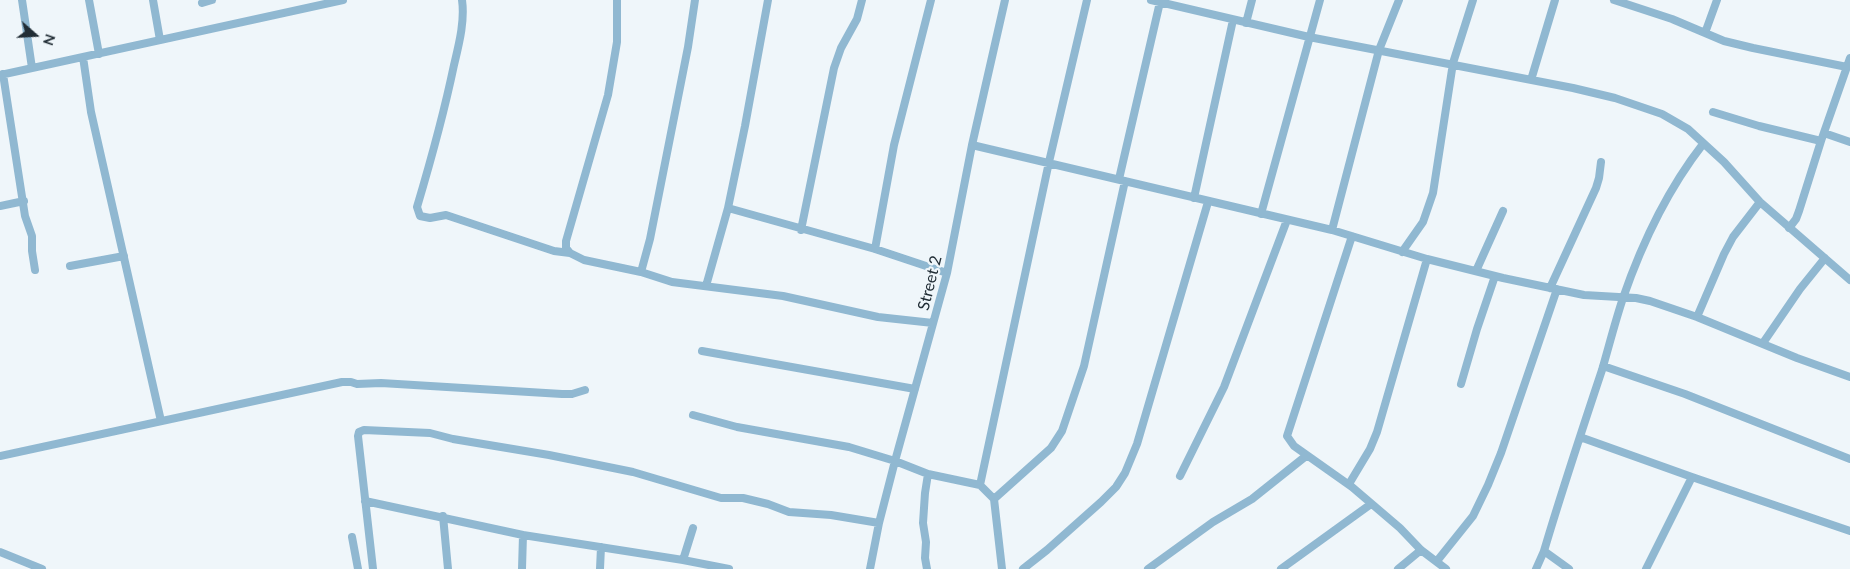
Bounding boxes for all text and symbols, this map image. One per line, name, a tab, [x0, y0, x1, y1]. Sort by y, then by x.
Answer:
north arrow	[10, 10, 60, 60]
text: N	[40, 32, 59, 48]
street label: Street 2	[914, 254, 946, 312]

